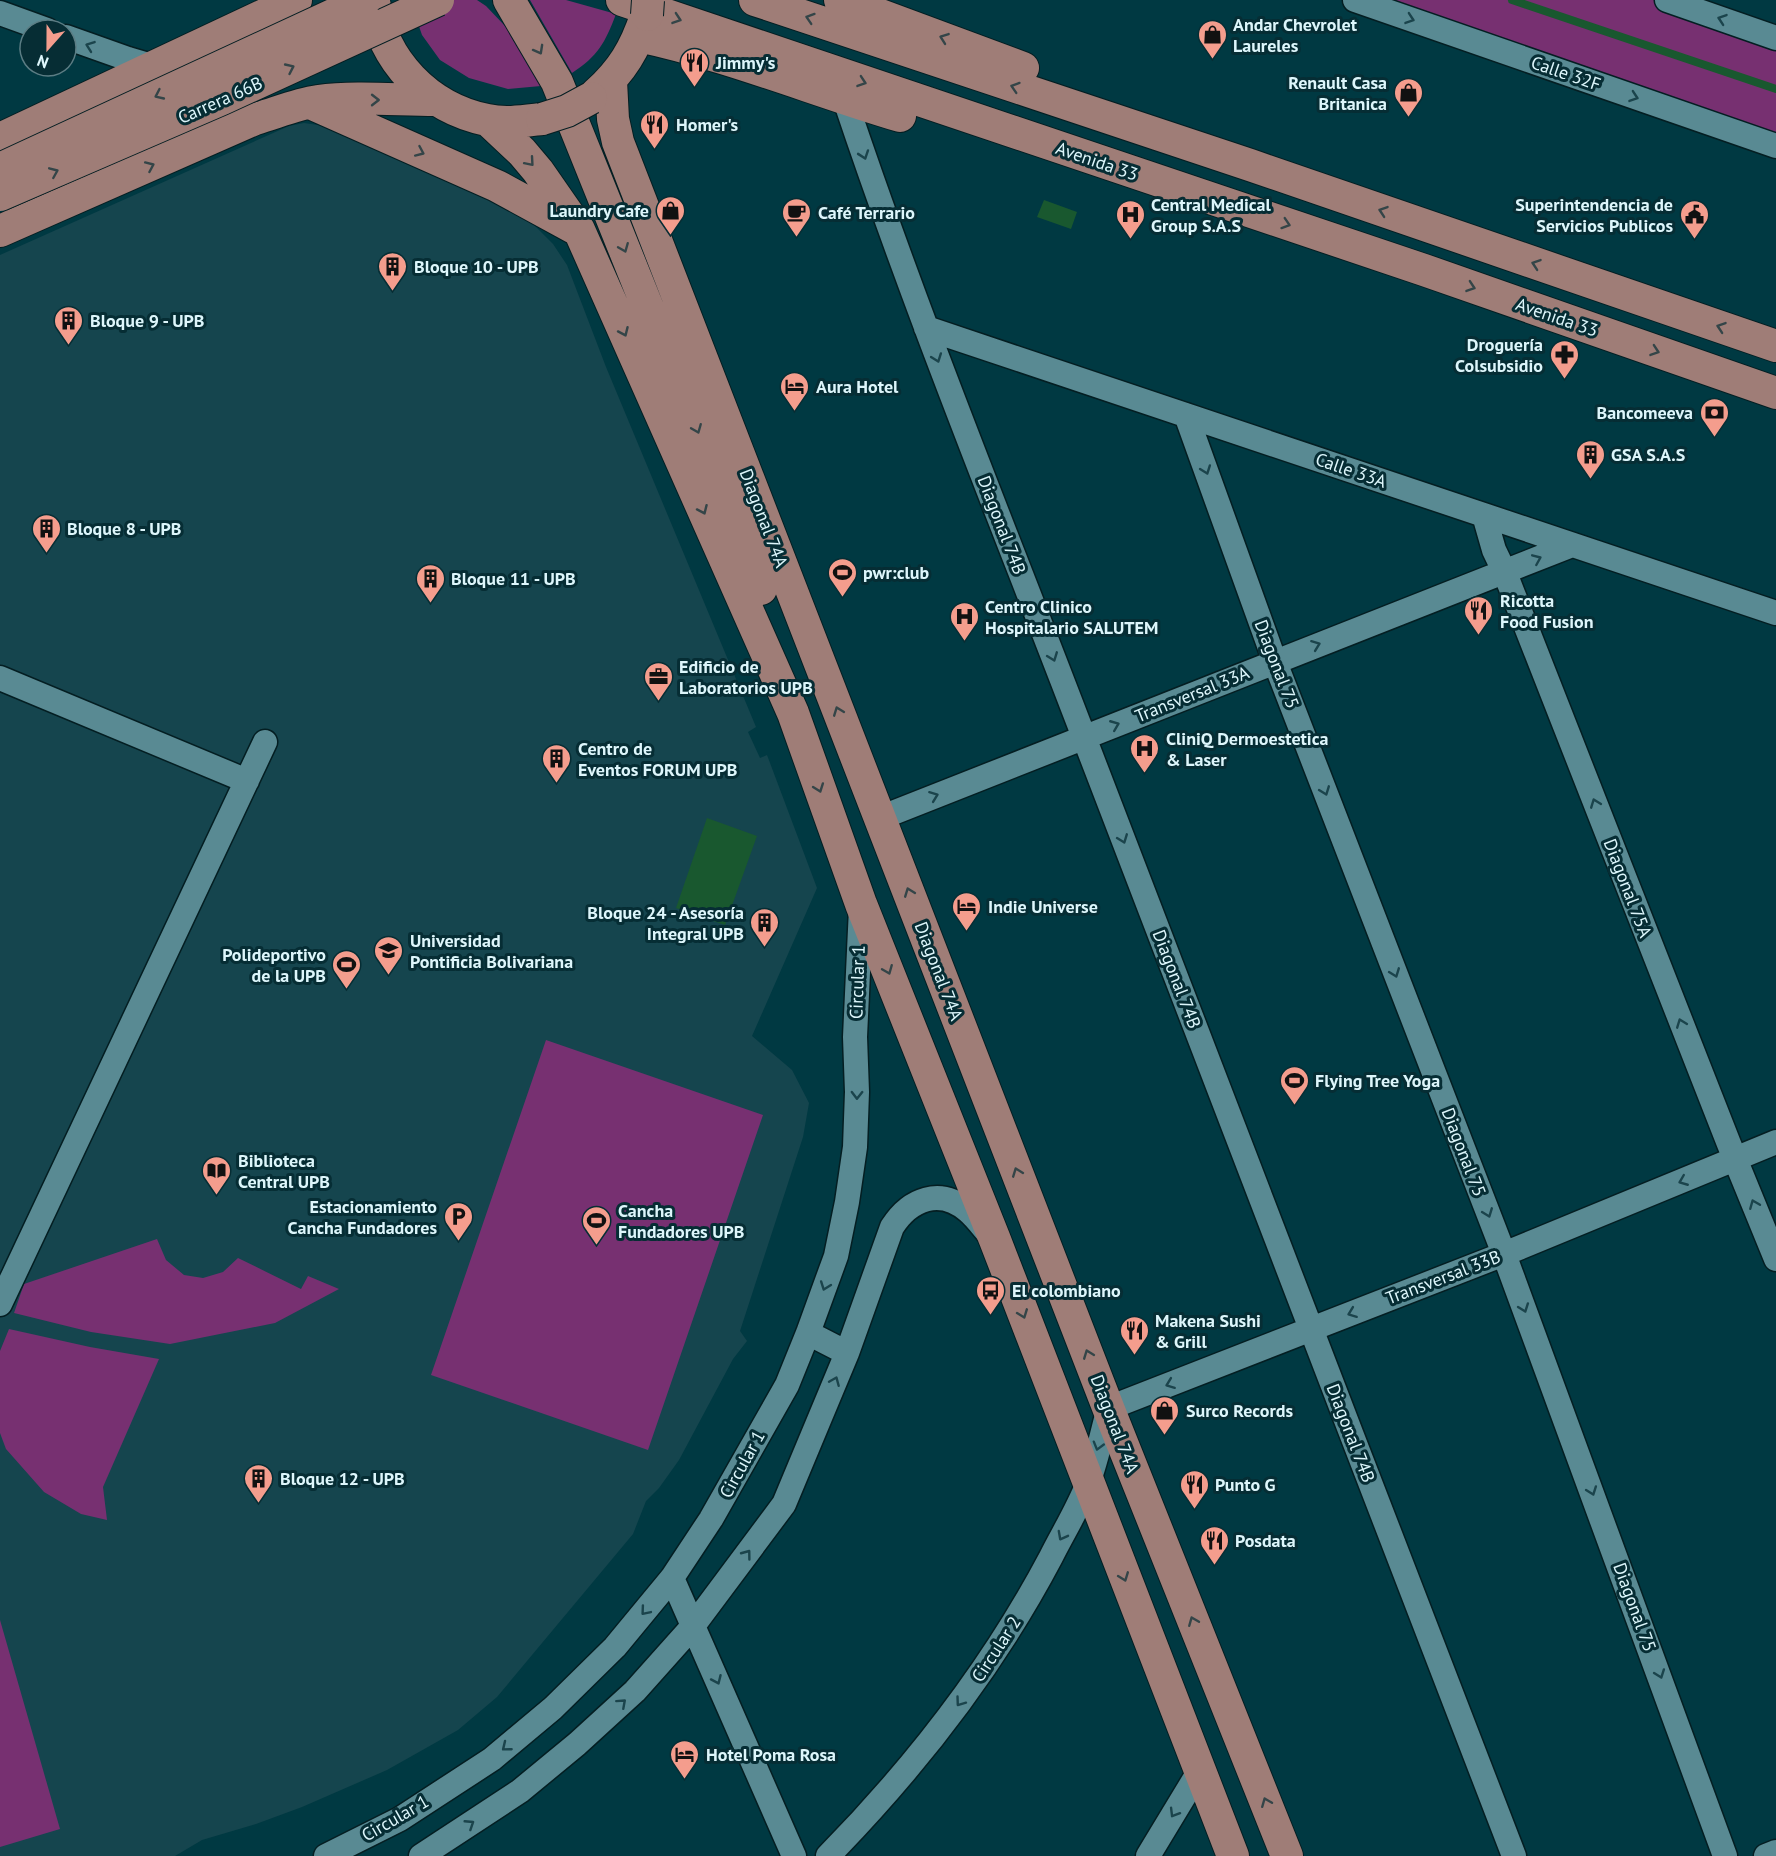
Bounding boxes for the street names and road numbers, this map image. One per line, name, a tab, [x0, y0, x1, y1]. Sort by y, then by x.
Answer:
street label: Calle 32F	[1528, 50, 1604, 96]
street label: Carrera 66B	[174, 71, 266, 129]
street label: Avenida 33	[1053, 136, 1141, 186]
street label: Avenida 33	[1513, 292, 1601, 342]
street label: Calle 33A	[1313, 447, 1390, 493]
street label: Diagonal 74A	[735, 465, 794, 571]
street label: Diagonal 74B	[973, 472, 1031, 578]
street label: Diagonal 75	[1250, 616, 1304, 712]
street label: Transversal 33A	[1132, 660, 1253, 727]
street label: Diagonal 75A	[1599, 835, 1658, 941]
street label: Diagonal 74A	[910, 918, 969, 1024]
street label: Diagonal 74B	[1148, 926, 1206, 1032]
street label: Circular 1	[844, 945, 870, 1019]
street label: Diagonal 75	[1437, 1104, 1491, 1200]
street label: Transversal 33B	[1382, 1245, 1504, 1309]
street label: Diagonal 74A	[1086, 1371, 1145, 1477]
street label: Diagonal 74B	[1322, 1380, 1380, 1486]
street label: Circular 1	[714, 1426, 770, 1502]
street label: Diagonal 75	[1608, 1559, 1662, 1655]
street label: Circular 2	[966, 1612, 1026, 1686]
street label: Circular 1	[357, 1790, 433, 1846]

